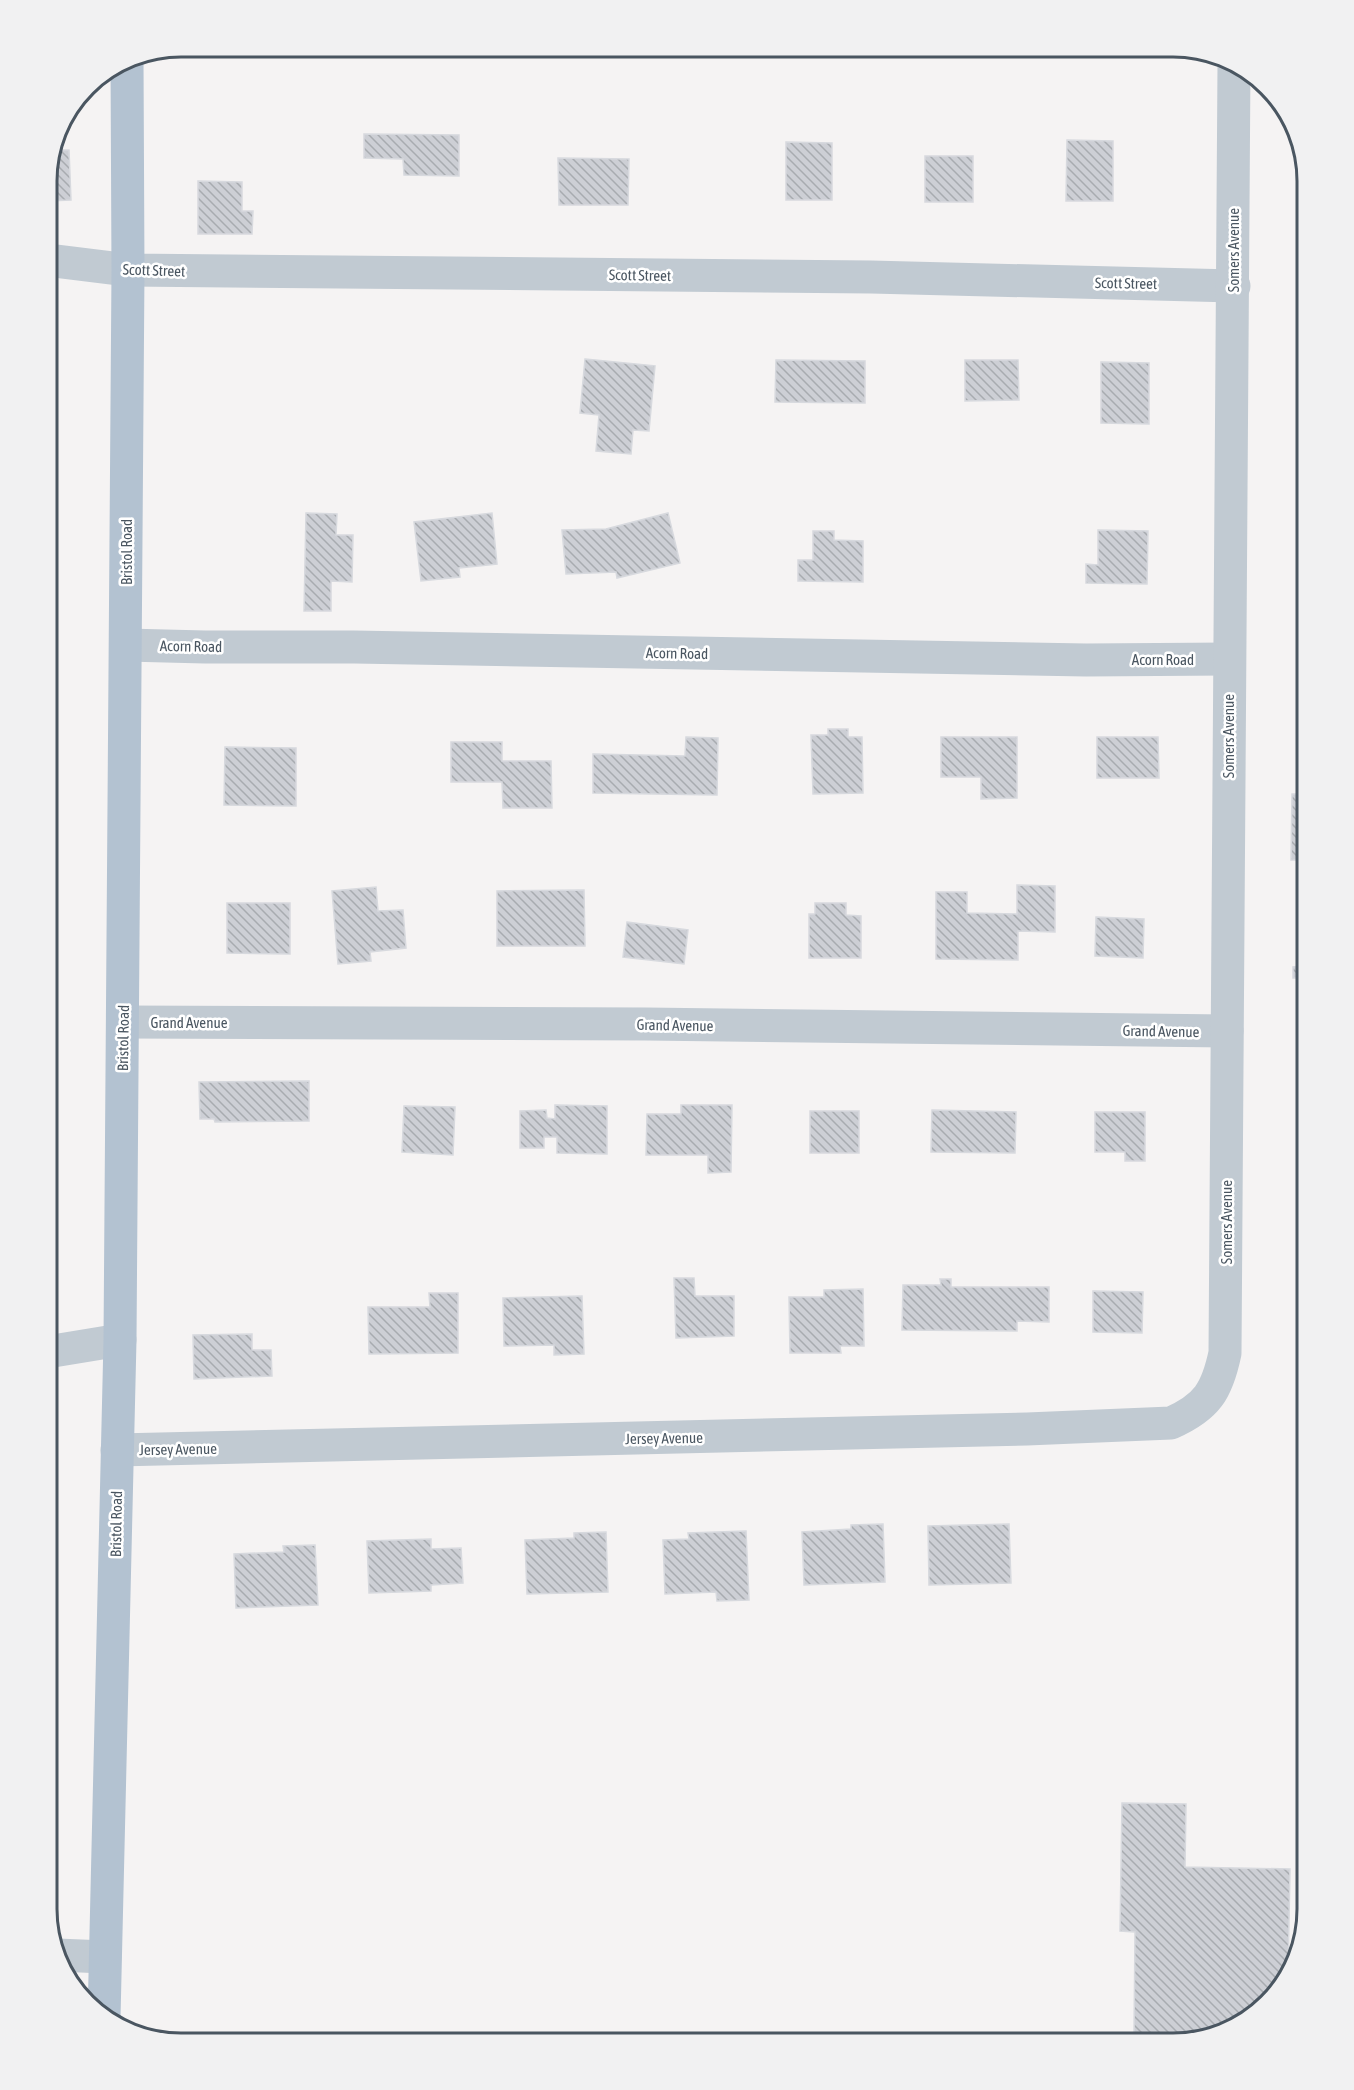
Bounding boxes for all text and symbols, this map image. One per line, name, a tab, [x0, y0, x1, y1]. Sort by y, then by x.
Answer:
street label: Somers Avenue	[1225, 208, 1242, 292]
street label: Scott Street	[122, 260, 186, 280]
street label: Scott Street	[609, 266, 671, 284]
street label: Scott Street	[1095, 274, 1157, 292]
street label: Bristol Road	[118, 519, 135, 585]
street label: Acorn Road	[160, 637, 222, 655]
street label: Acorn Road	[646, 644, 708, 662]
street label: Acorn Road	[1132, 651, 1194, 668]
street label: Somers Avenue	[1220, 694, 1237, 778]
street label: Bristol Road	[114, 1005, 132, 1071]
street label: Grand Avenue	[150, 1014, 228, 1031]
street label: Grand Avenue	[636, 1016, 714, 1034]
street label: Grand Avenue	[1122, 1022, 1200, 1040]
street label: Somers Avenue	[1218, 1180, 1235, 1264]
street label: Jersey Avenue	[625, 1429, 703, 1447]
street label: Jersey Avenue	[139, 1440, 217, 1458]
street label: Bristol Road	[107, 1491, 125, 1557]

